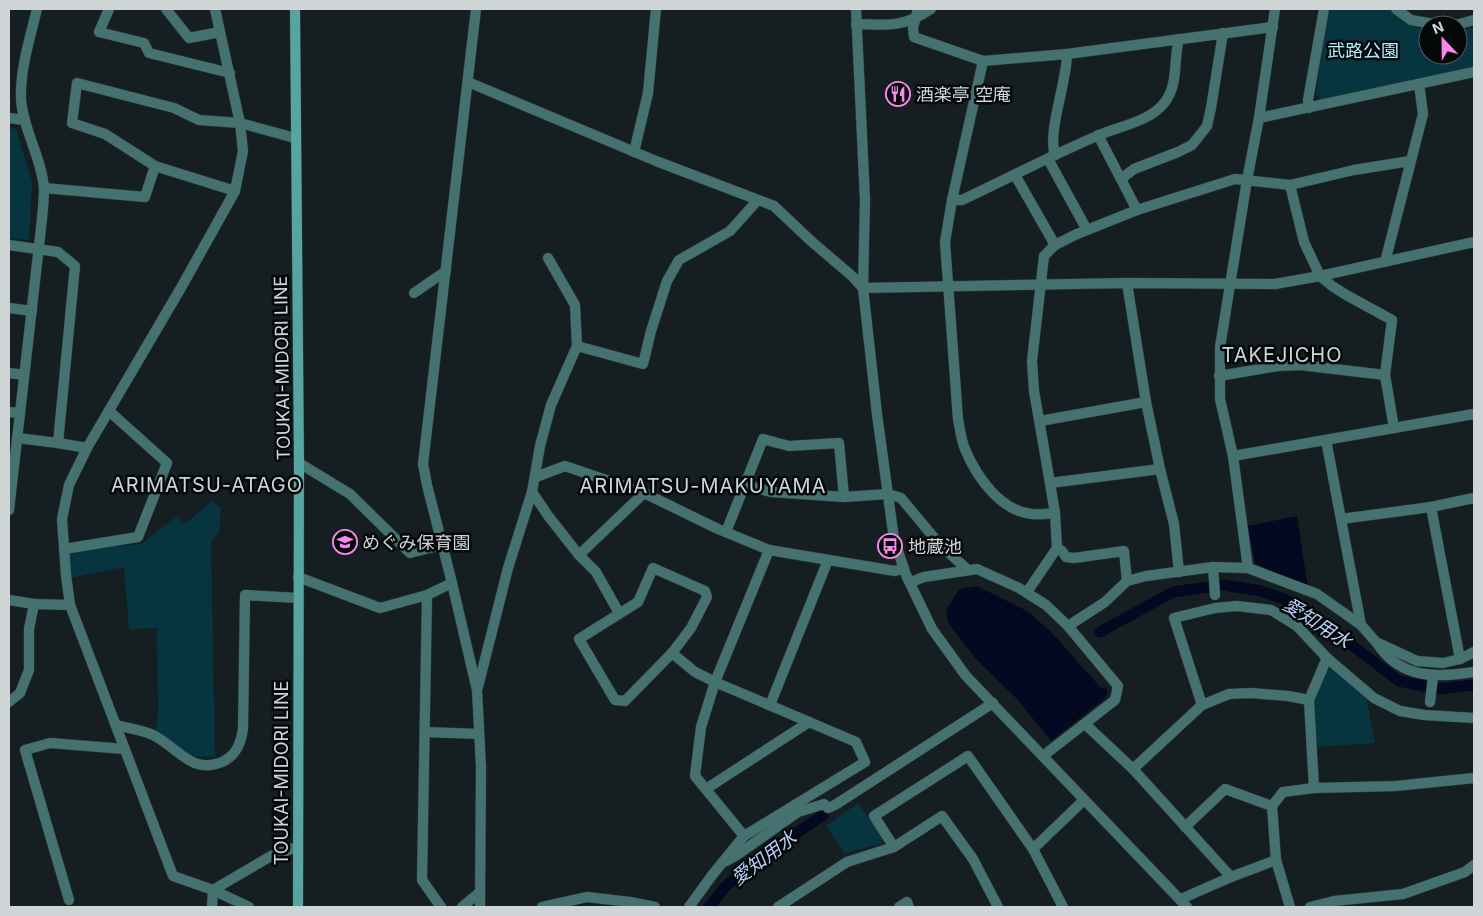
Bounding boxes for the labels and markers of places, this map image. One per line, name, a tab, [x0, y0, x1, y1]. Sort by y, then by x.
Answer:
restaurant icon: 酒楽亭 空庵	[885, 81, 911, 107]
place label: 酒楽亭 空庵	[916, 84, 1011, 105]
school or university icon: めぐみ保育園	[332, 529, 358, 555]
place label: めぐみ保育園	[362, 532, 471, 553]
bus stop icon: 地蔵池	[877, 533, 903, 559]
place label: 地蔵池	[908, 536, 962, 557]

